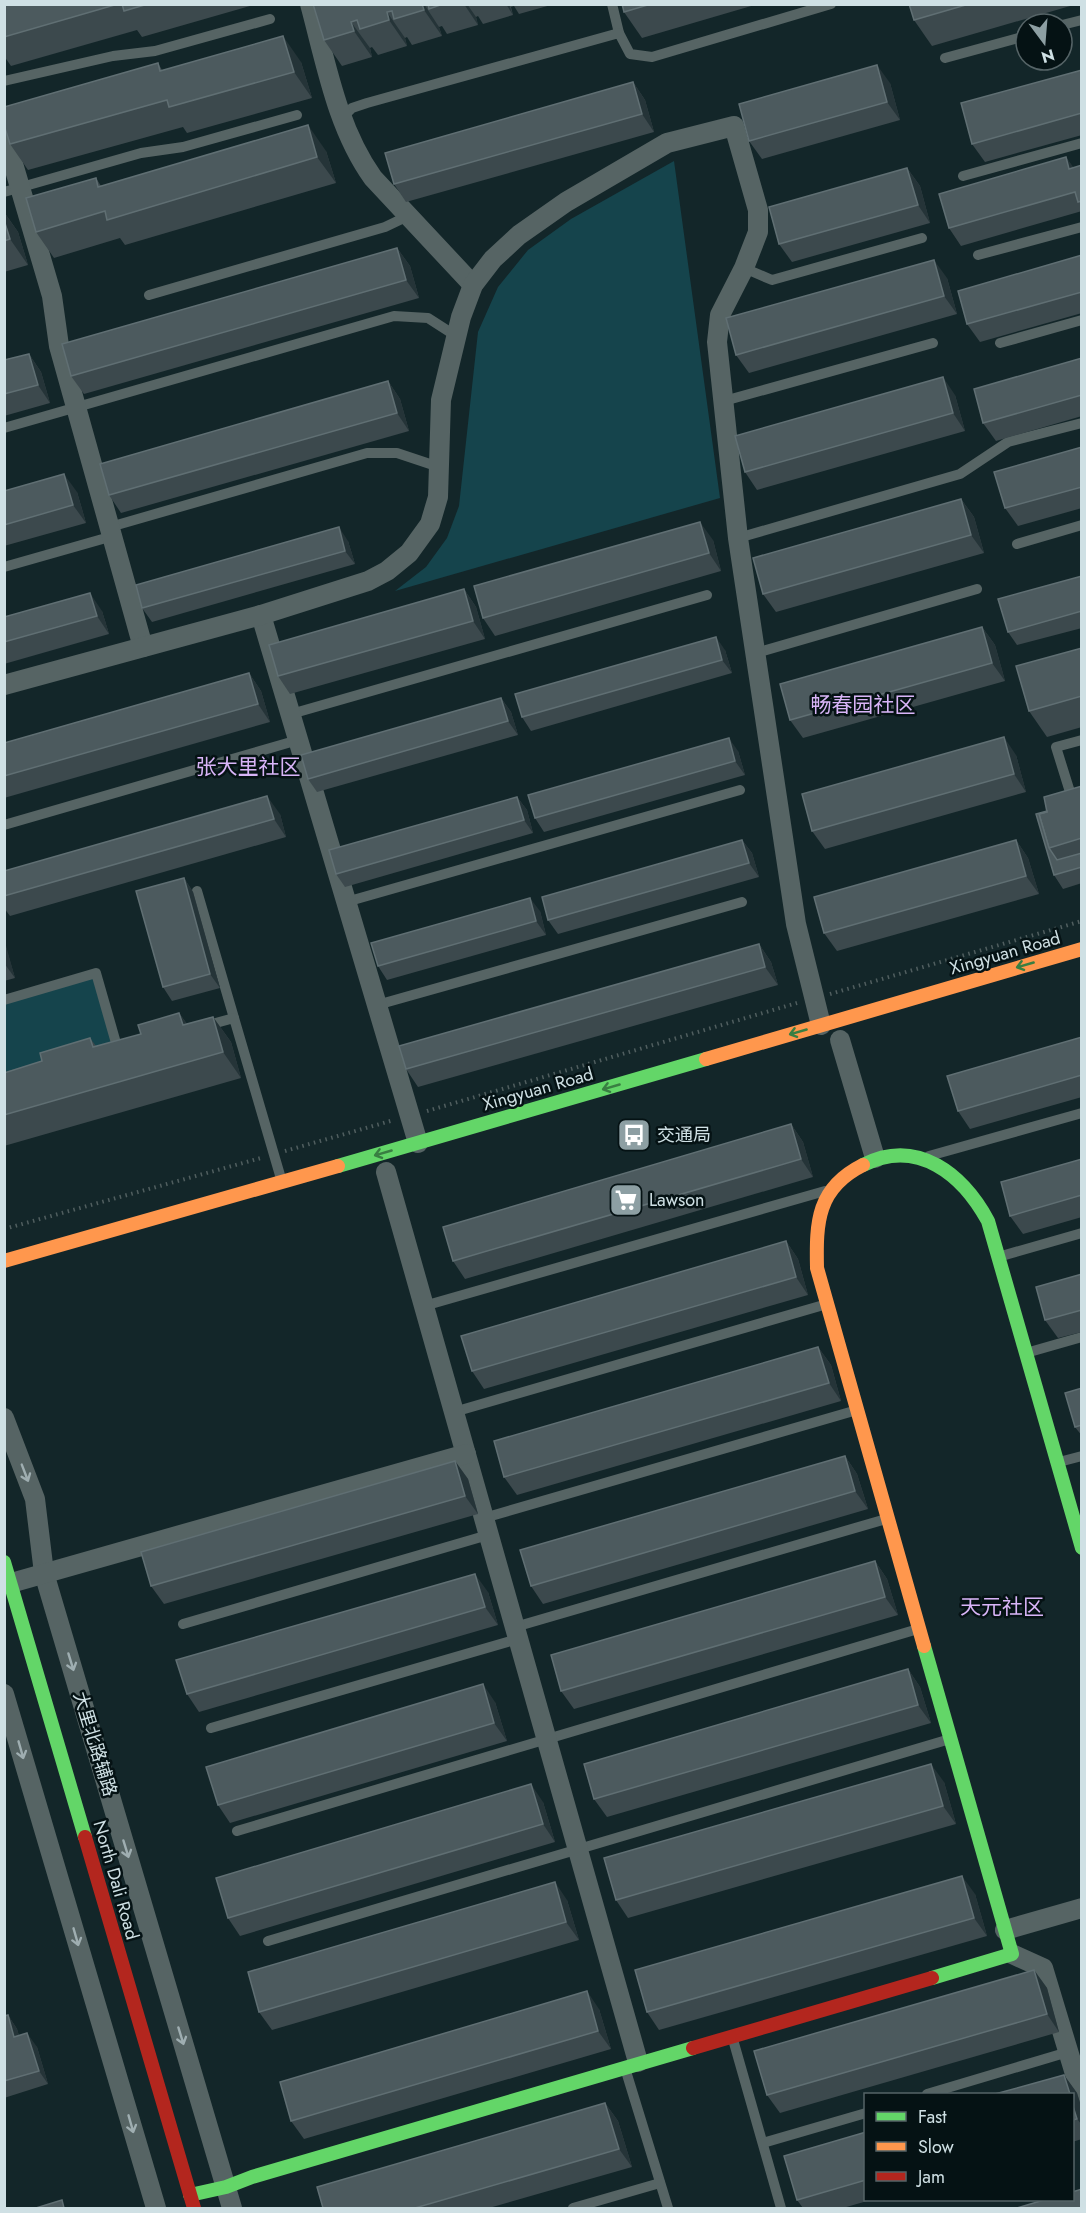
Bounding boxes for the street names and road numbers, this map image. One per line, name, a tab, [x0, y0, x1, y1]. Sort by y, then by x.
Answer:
street label: Xingyuan Road	[947, 925, 1063, 981]
street label: Xingyuan Road	[480, 1061, 596, 1117]
street label: 大里北路辅路	[67, 1689, 123, 1799]
street label: North Dali Road	[87, 1817, 145, 1943]

